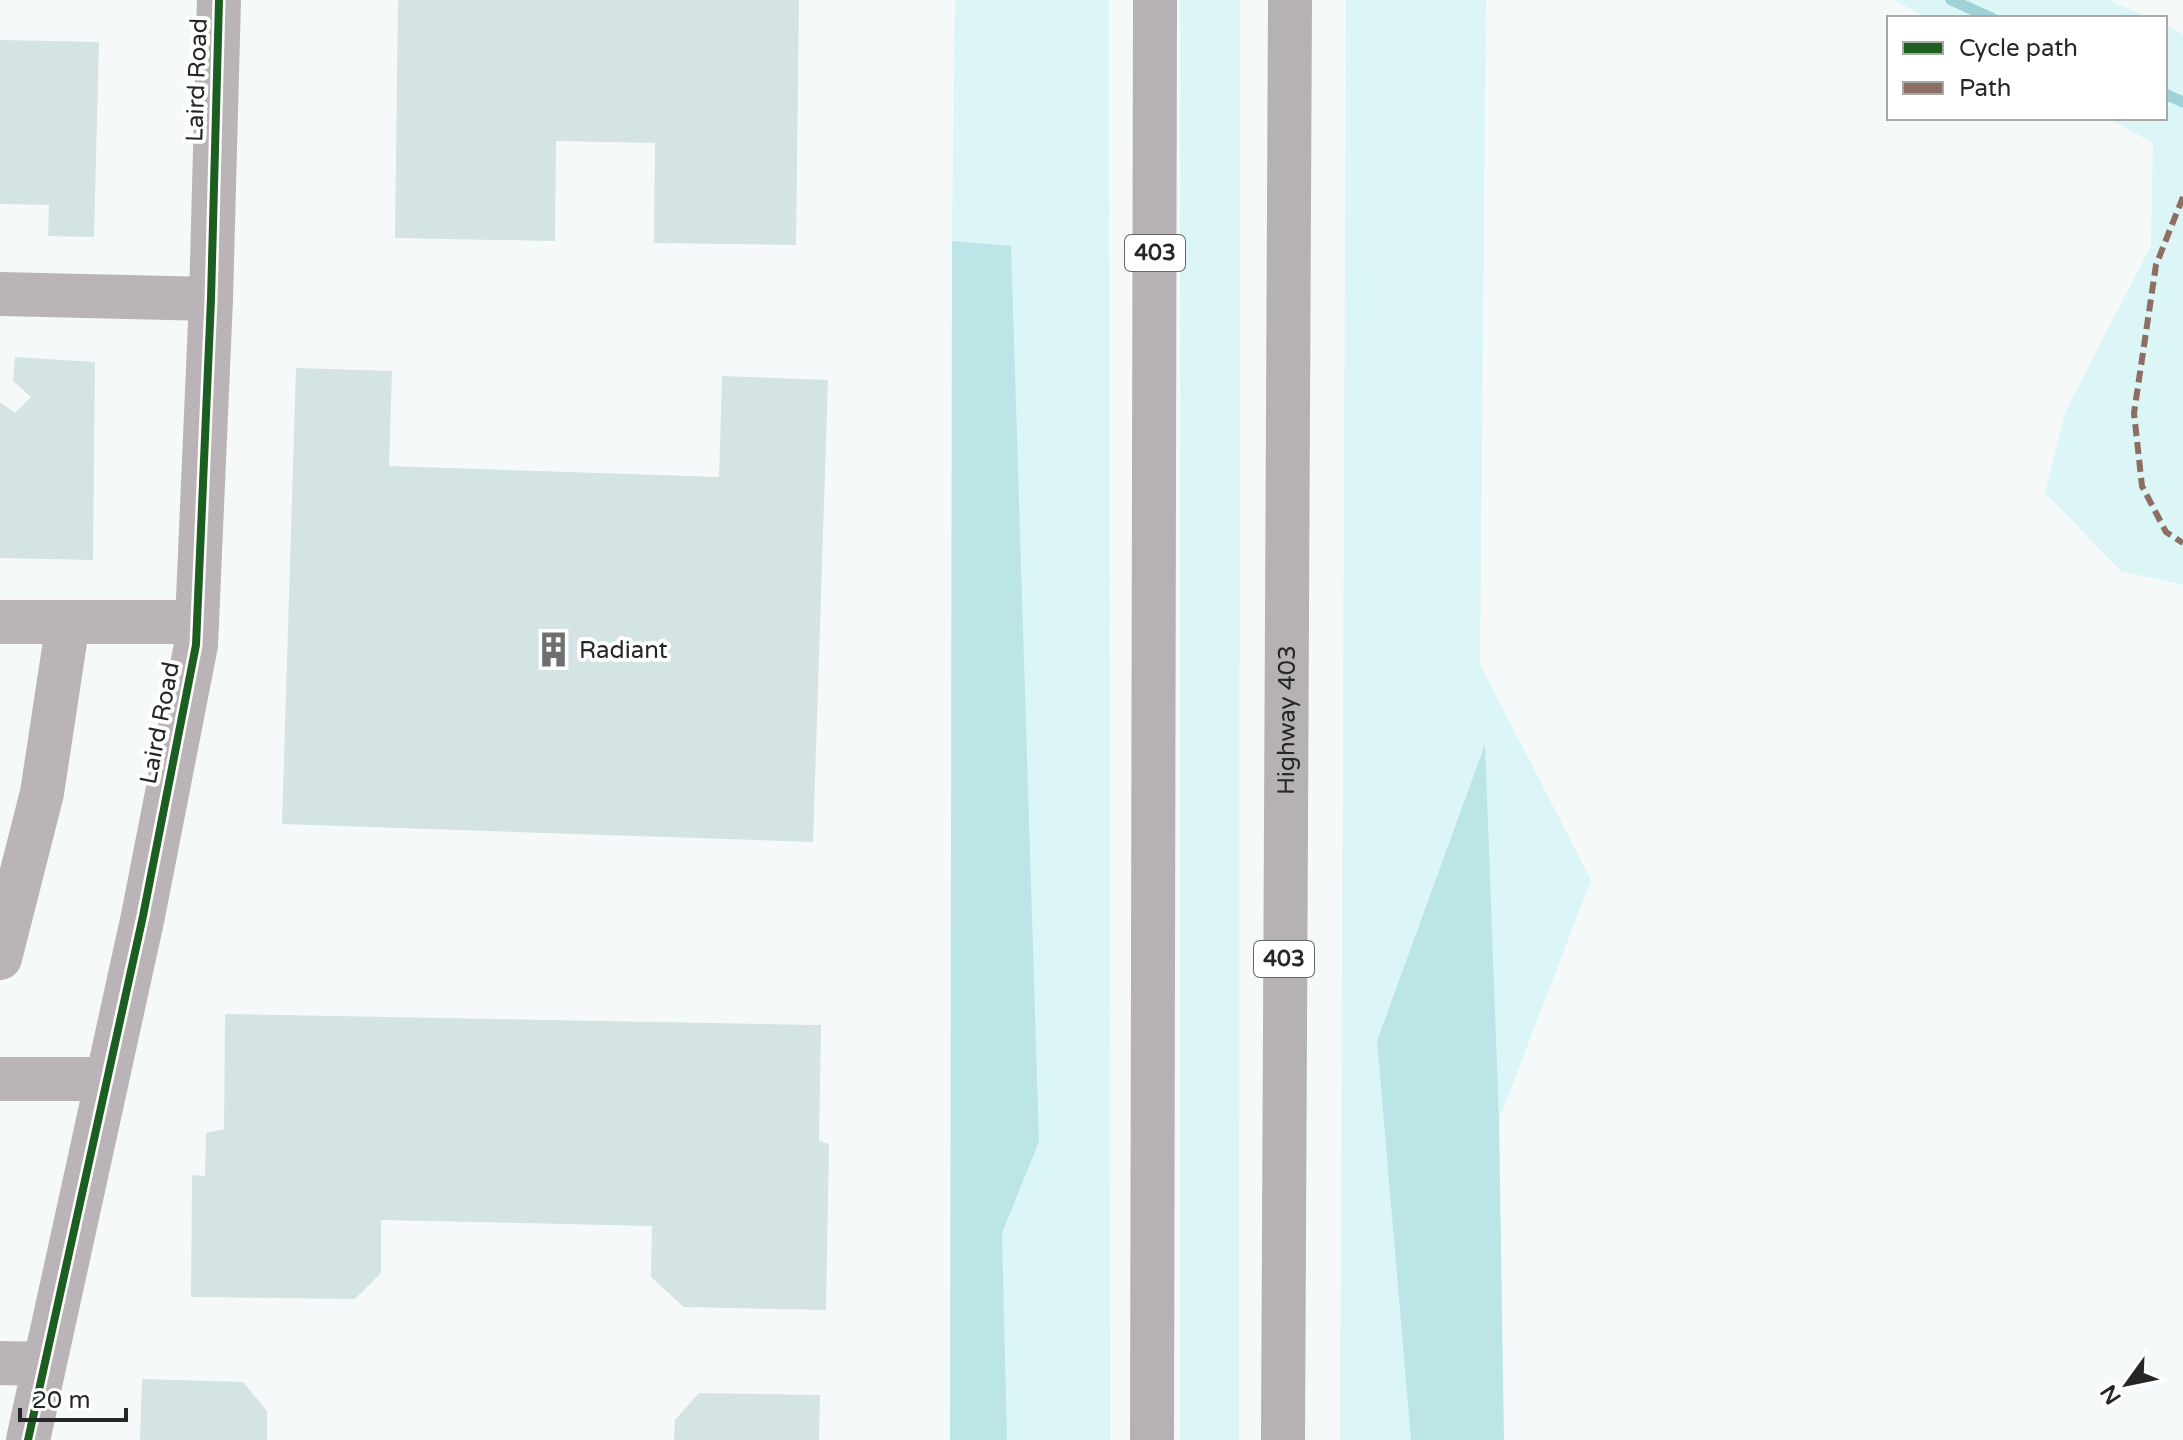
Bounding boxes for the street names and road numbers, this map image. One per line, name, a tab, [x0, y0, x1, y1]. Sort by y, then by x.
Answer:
street label: Laird Road	[180, 18, 214, 142]
road number: 403	[1125, 235, 1185, 271]
street label: Highway 403	[1272, 645, 1301, 795]
street label: Laird Road	[134, 659, 186, 787]
road number: 403	[1254, 941, 1314, 977]

